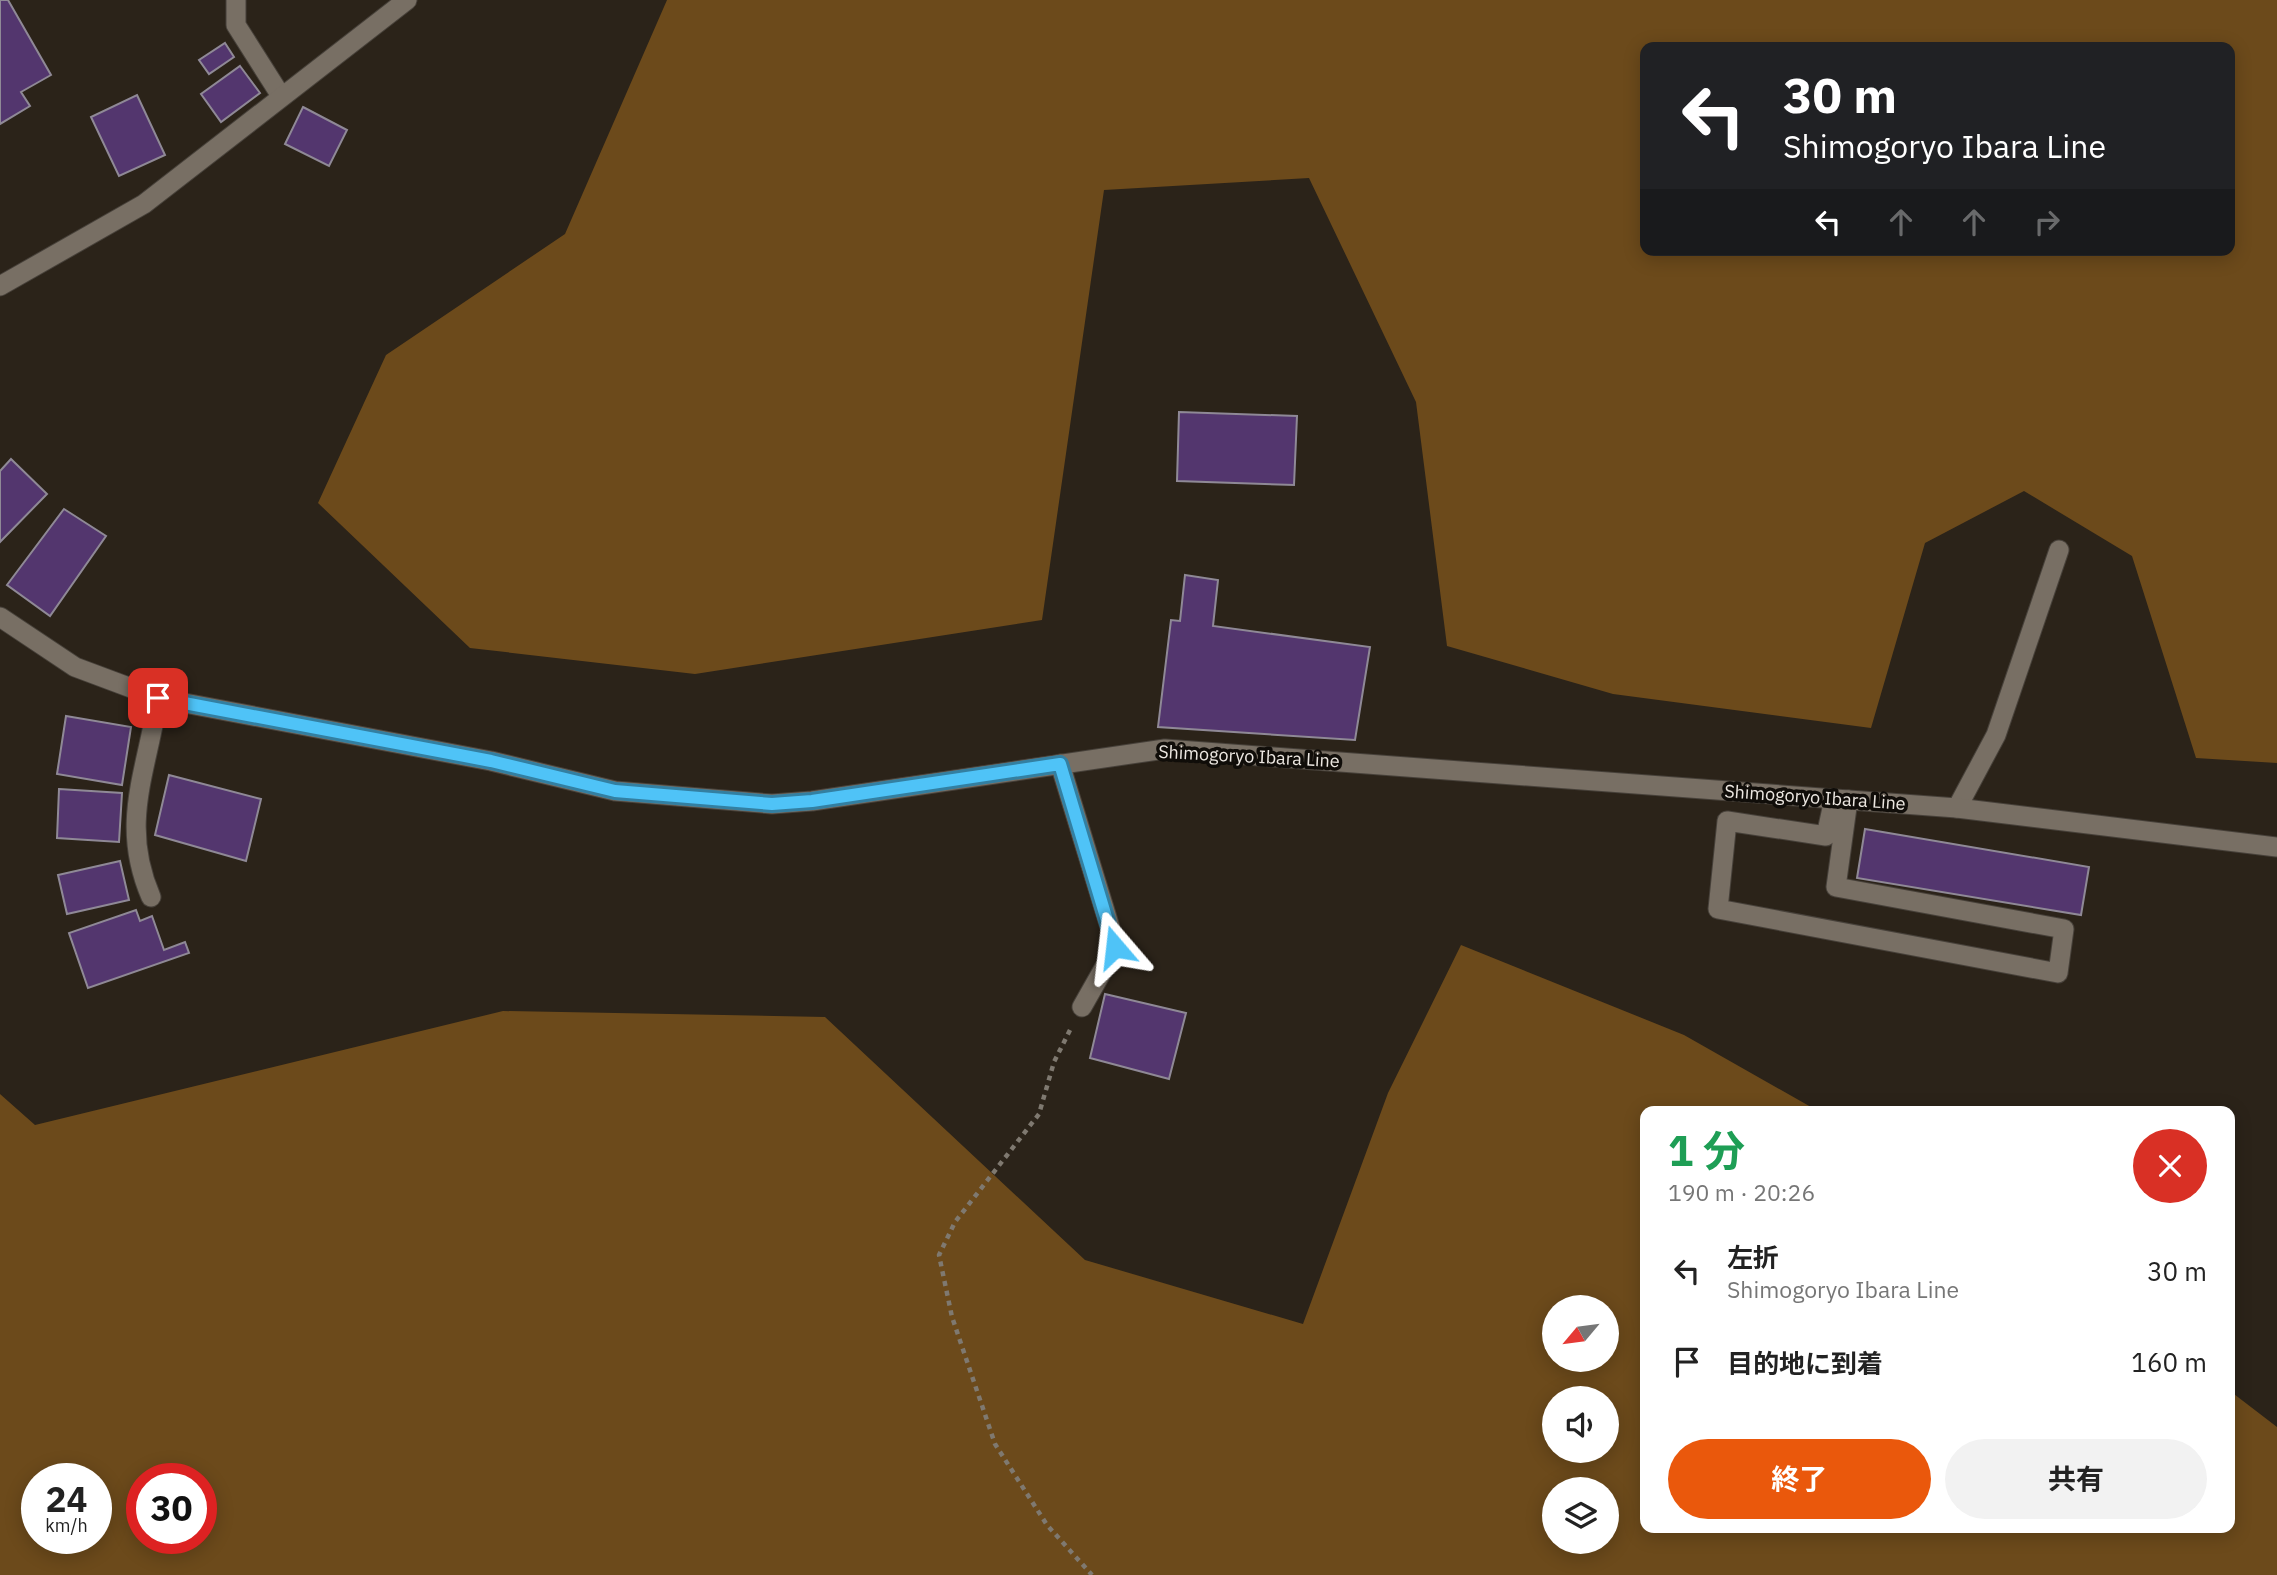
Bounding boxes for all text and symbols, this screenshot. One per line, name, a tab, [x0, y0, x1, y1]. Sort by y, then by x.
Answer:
text: 30 m	[1783, 63, 1897, 126]
icon: left	[1668, 70, 1759, 161]
text: Shimogoryo Ibara Line	[1783, 125, 2106, 167]
icon: left	[1809, 203, 1847, 241]
icon: ahead	[1882, 203, 1920, 241]
icon: ahead	[1955, 203, 1993, 241]
icon: right	[2028, 203, 2066, 241]
pin	[128, 668, 188, 728]
icon: arrive	[139, 679, 177, 717]
street label: Shimogoryo Ibara Line	[1158, 740, 1340, 772]
street label: Shimogoryo Ibara Line	[1724, 779, 1907, 815]
position arrow	[1078, 910, 1152, 984]
text: 1 分	[1668, 1123, 1745, 1178]
button: close	[2133, 1129, 2207, 1203]
text: 190 m · 20:26	[1668, 1177, 1815, 1207]
text: 左折	[1727, 1240, 1779, 1274]
icon: left	[1668, 1252, 1706, 1290]
text: 30 m	[2147, 1254, 2207, 1288]
text: Shimogoryo Ibara Line	[1727, 1274, 1959, 1304]
north arrow	[1542, 1295, 1619, 1372]
map controls	[1542, 1295, 1619, 1554]
icon: arrive	[1668, 1343, 1706, 1381]
text: 160 m	[2131, 1345, 2207, 1379]
text: 目的地に到着	[1727, 1346, 1883, 1380]
button: sound	[1542, 1386, 1619, 1463]
button: 終了	[1668, 1439, 1931, 1519]
button: 共有	[1945, 1439, 2207, 1519]
speed limit sign: 30	[126, 1463, 217, 1554]
text: 24	[45, 1476, 88, 1522]
button: layers	[1542, 1477, 1619, 1554]
text: km/h	[45, 1514, 88, 1537]

